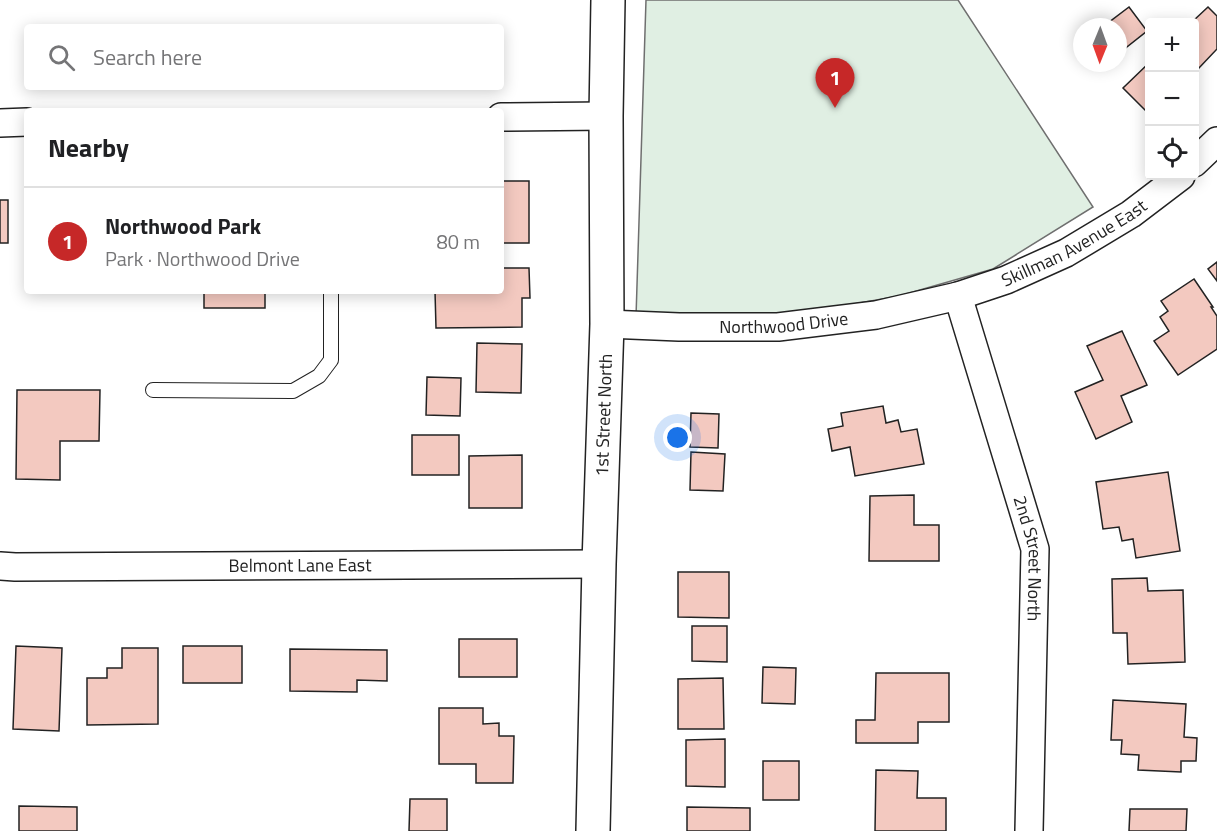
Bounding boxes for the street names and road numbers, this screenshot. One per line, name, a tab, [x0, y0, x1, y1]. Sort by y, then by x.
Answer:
street label: Skillman Avenue East	[997, 192, 1153, 293]
street label: Northwood Drive	[719, 305, 850, 340]
street label: 1st Street North	[588, 353, 619, 477]
street label: 2nd Street North	[1006, 492, 1049, 622]
street label: Belmont Lane East	[228, 551, 372, 579]

